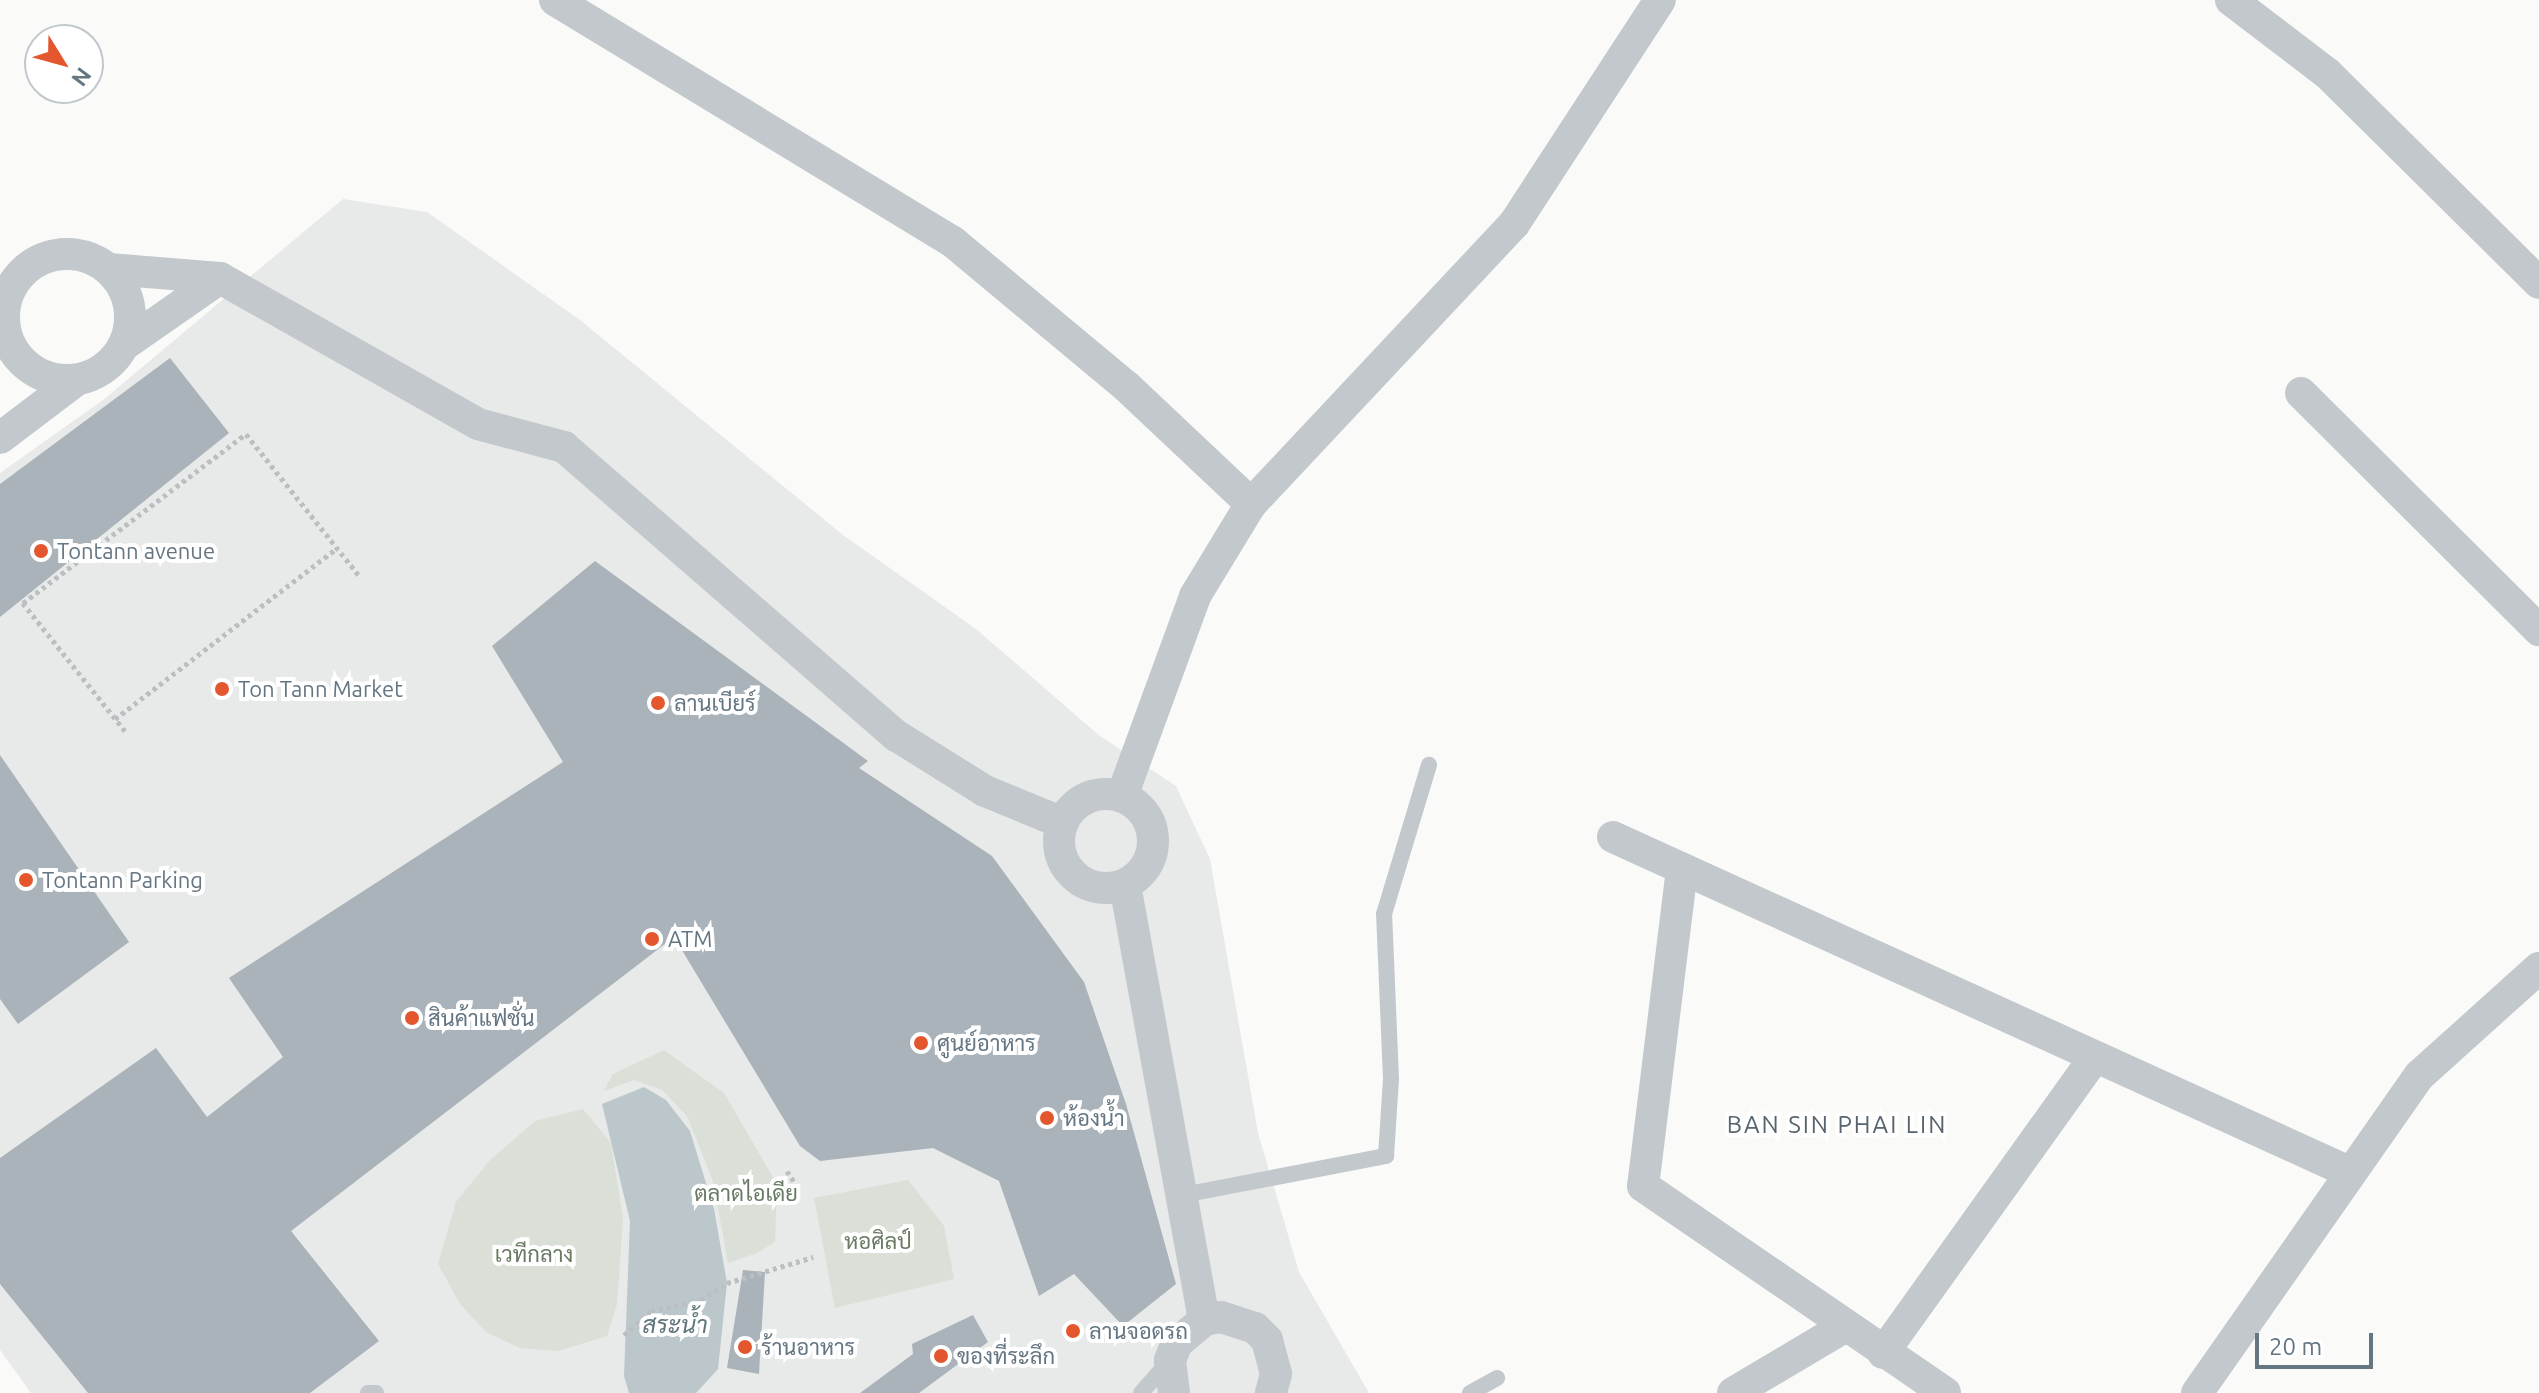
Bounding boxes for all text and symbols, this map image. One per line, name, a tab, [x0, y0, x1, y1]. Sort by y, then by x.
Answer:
north arrow	[24, 24, 104, 104]
text: N	[67, 63, 97, 92]
place label: Tontann avenue	[57, 538, 215, 564]
marker: Tontann avenue	[32, 542, 50, 560]
place label: Ton Tann Market	[238, 676, 403, 702]
marker: Ton Tann Market	[213, 680, 231, 698]
place label: ลานเบียร์	[674, 690, 756, 716]
marker: ลานเบียร์	[649, 694, 667, 712]
place label: Tontann Parking	[42, 867, 203, 893]
marker: Tontann Parking	[17, 871, 35, 889]
place label: ATM	[668, 926, 712, 952]
marker: ATM	[643, 930, 661, 948]
place label: สินค้าแฟชั่น	[428, 1005, 535, 1031]
marker: สินค้าแฟชั่น	[403, 1009, 421, 1027]
place label: ศูนย์อาหาร	[937, 1030, 1036, 1056]
marker: ศูนย์อาหาร	[912, 1034, 930, 1052]
place label: ห้องน้ำ	[1063, 1105, 1125, 1131]
marker: ห้องน้ำ	[1038, 1109, 1056, 1127]
district label: BAN SIN PHAI LIN	[1727, 1111, 1947, 1139]
park label: ตลาดไอเดีย	[694, 1180, 798, 1206]
park label: หอศิลป์	[844, 1228, 912, 1254]
park label: เวทีกลาง	[495, 1241, 573, 1267]
water label: สระน้ำ	[642, 1311, 708, 1339]
scale bar	[2259, 1317, 2377, 1367]
place label: ลานจอดรถ	[1089, 1318, 1188, 1344]
marker: ลานจอดรถ	[1064, 1322, 1082, 1340]
text: 20 m	[2269, 1333, 2322, 1360]
place label: ร้านอาหาร	[761, 1334, 855, 1360]
marker: ร้านอาหาร	[736, 1338, 754, 1356]
place label: ของที่ระลึก	[957, 1343, 1055, 1369]
marker: ของที่ระลึก	[932, 1347, 950, 1365]

